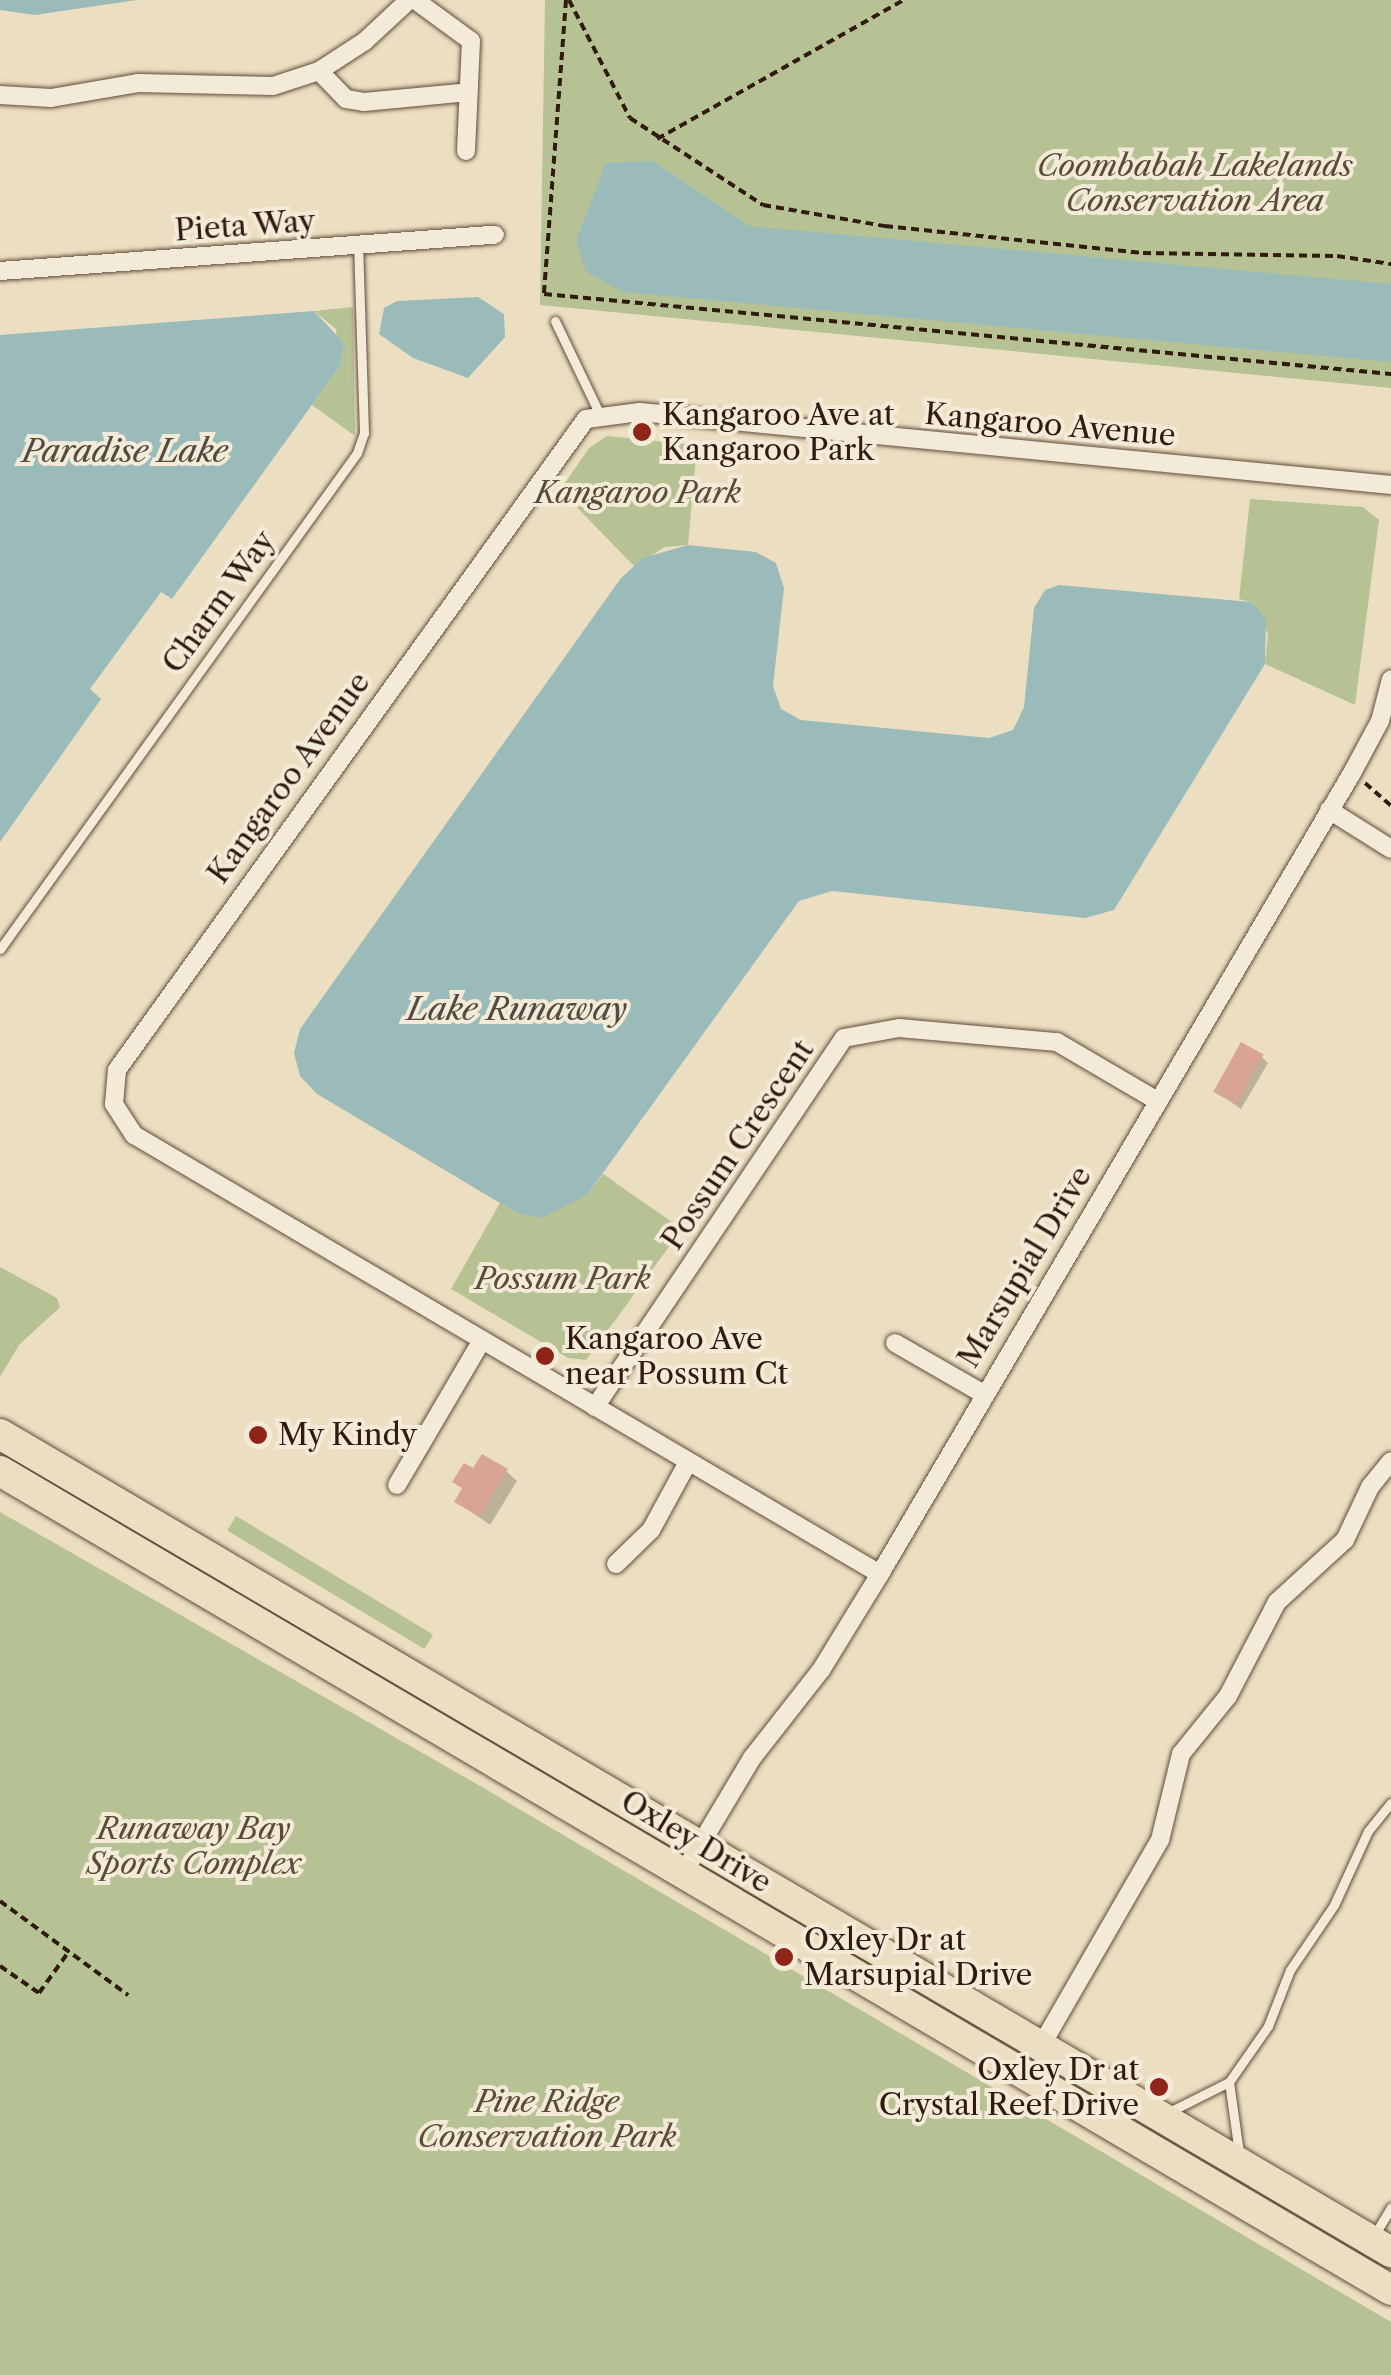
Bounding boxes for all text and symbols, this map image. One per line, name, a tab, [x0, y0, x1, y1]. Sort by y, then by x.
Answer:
park label: Coombabah Lakelands Conservation Area	[1037, 148, 1353, 218]
street label: Pieta Way	[173, 203, 317, 249]
street label: Kangaroo Avenue	[922, 396, 1178, 454]
place label: Kangaroo Ave at Kangaroo Park	[662, 397, 896, 468]
marker: Kangaroo Ave at Kangaroo Park	[631, 421, 653, 443]
water label: Paradise Lake	[22, 432, 228, 470]
park label: Kangaroo Park	[535, 475, 741, 511]
street label: Charm Way	[155, 523, 283, 681]
street label: Kangaroo Avenue	[200, 665, 378, 891]
water label: Lake Runaway	[407, 990, 627, 1028]
street label: Possum Crescent	[655, 1033, 821, 1257]
street label: Marsupial Drive	[951, 1160, 1099, 1374]
park label: Possum Park	[475, 1261, 651, 1297]
place label: Kangaroo Ave near Possum Ct	[565, 1321, 789, 1392]
marker: Kangaroo Ave near Possum Ct	[534, 1345, 556, 1367]
place label: My Kindy	[278, 1417, 418, 1453]
marker: My Kindy	[247, 1424, 269, 1446]
street label: Oxley Drive	[614, 1783, 778, 1901]
park label: Runaway Bay Sports Complex	[87, 1811, 301, 1882]
place label: Oxley Dr at Marsupial Drive	[804, 1922, 1032, 1992]
marker: Oxley Dr at Marsupial Drive	[773, 1946, 795, 1968]
place label: Oxley Dr at Crystal Reef Drive	[879, 2052, 1139, 2122]
marker: Oxley Dr at Crystal Reef Drive	[1148, 2076, 1170, 2098]
park label: Pine Ridge Conservation Park	[418, 2084, 676, 2154]

